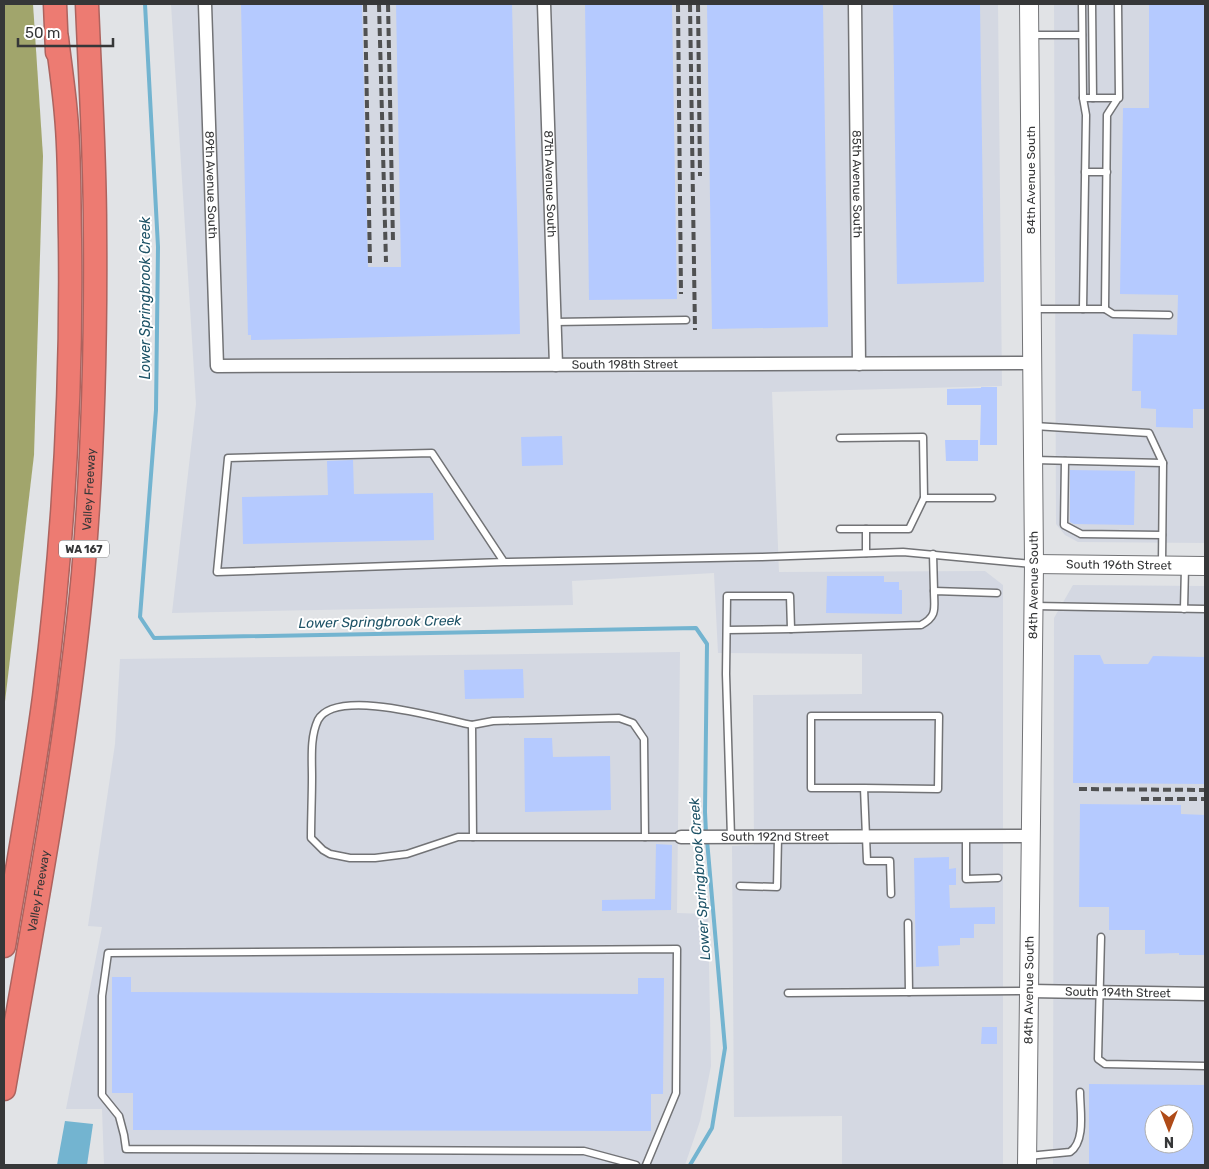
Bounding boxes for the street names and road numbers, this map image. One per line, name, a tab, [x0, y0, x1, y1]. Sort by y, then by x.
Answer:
street label: 84th Avenue South	[1024, 126, 1038, 234]
street label: 87th Avenue South	[541, 130, 559, 238]
street label: 85th Avenue South	[849, 130, 865, 238]
street label: 89th Avenue South	[202, 131, 220, 239]
street label: South 198th Street	[572, 357, 678, 372]
street label: Valley Freeway	[79, 447, 98, 531]
street label: 84th Avenue South	[1026, 531, 1041, 639]
road number: WA 167	[59, 540, 109, 558]
street label: South 196th Street	[1066, 557, 1172, 573]
street label: South 192nd Street	[721, 830, 829, 844]
street label: Valley Freeway	[25, 849, 53, 933]
street label: 84th Avenue South	[1021, 936, 1037, 1044]
street label: South 194th Street	[1065, 985, 1171, 1000]

